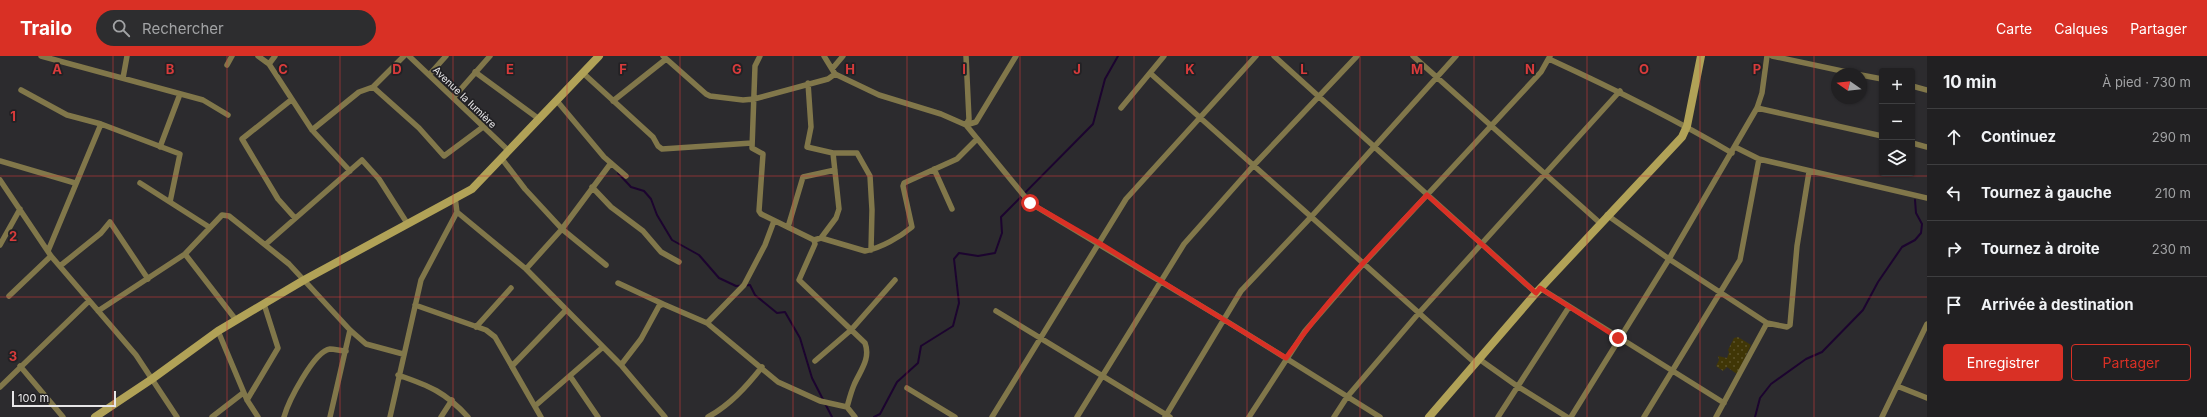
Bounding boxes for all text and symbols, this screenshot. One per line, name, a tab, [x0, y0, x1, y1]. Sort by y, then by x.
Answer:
search box	[96, 10, 376, 46]
text: Trailo	[20, 17, 72, 40]
icon: search	[110, 17, 132, 39]
text: Rechercher	[142, 19, 224, 38]
text: Carte	[1996, 20, 2032, 37]
text: Calques	[2054, 20, 2108, 37]
text: Partager	[2130, 20, 2187, 37]
text: A	[52, 61, 62, 77]
text: B	[166, 61, 175, 77]
text: C	[278, 61, 288, 77]
text: D	[392, 61, 402, 77]
text: E	[506, 61, 514, 77]
text: F	[619, 61, 627, 77]
text: G	[732, 61, 742, 77]
text: H	[845, 61, 855, 77]
text: I	[962, 61, 966, 77]
text: J	[1073, 61, 1081, 77]
text: K	[1185, 61, 1195, 77]
text: L	[1300, 61, 1308, 77]
text: M	[1411, 61, 1423, 77]
text: N	[1525, 61, 1535, 77]
text: O	[1639, 61, 1649, 77]
text: P	[1753, 61, 1761, 77]
street label: Avenue la lumière	[431, 64, 499, 130]
north arrow	[1831, 68, 1867, 104]
map controls	[1879, 68, 1915, 176]
button: +	[1879, 68, 1915, 104]
text: 10 min	[1943, 72, 1997, 92]
text: À pied · 730 m	[2102, 74, 2191, 90]
button: −	[1879, 104, 1915, 140]
text: 1	[10, 108, 16, 124]
icon: ahead	[1943, 126, 1965, 148]
text: Continuez	[1981, 127, 2056, 146]
text: 290 m	[2152, 129, 2191, 145]
button: layers	[1879, 140, 1915, 176]
icon: left	[1943, 182, 1965, 204]
text: Tournez à gauche	[1981, 183, 2112, 202]
text: 210 m	[2155, 185, 2191, 201]
route start	[1021, 194, 1039, 212]
text: 2	[9, 228, 17, 244]
icon: right	[1943, 238, 1965, 260]
text: Tournez à droite	[1981, 239, 2100, 258]
text: 230 m	[2152, 241, 2191, 257]
icon: arrive	[1943, 294, 1965, 316]
text: Arrivée à destination	[1981, 295, 2134, 314]
route end	[1609, 329, 1627, 347]
button: Enregistrer	[1943, 344, 2063, 381]
button: Partager	[2071, 344, 2191, 381]
text: 3	[9, 348, 17, 364]
scale bar	[12, 389, 116, 408]
text: 100 m	[18, 391, 49, 405]

